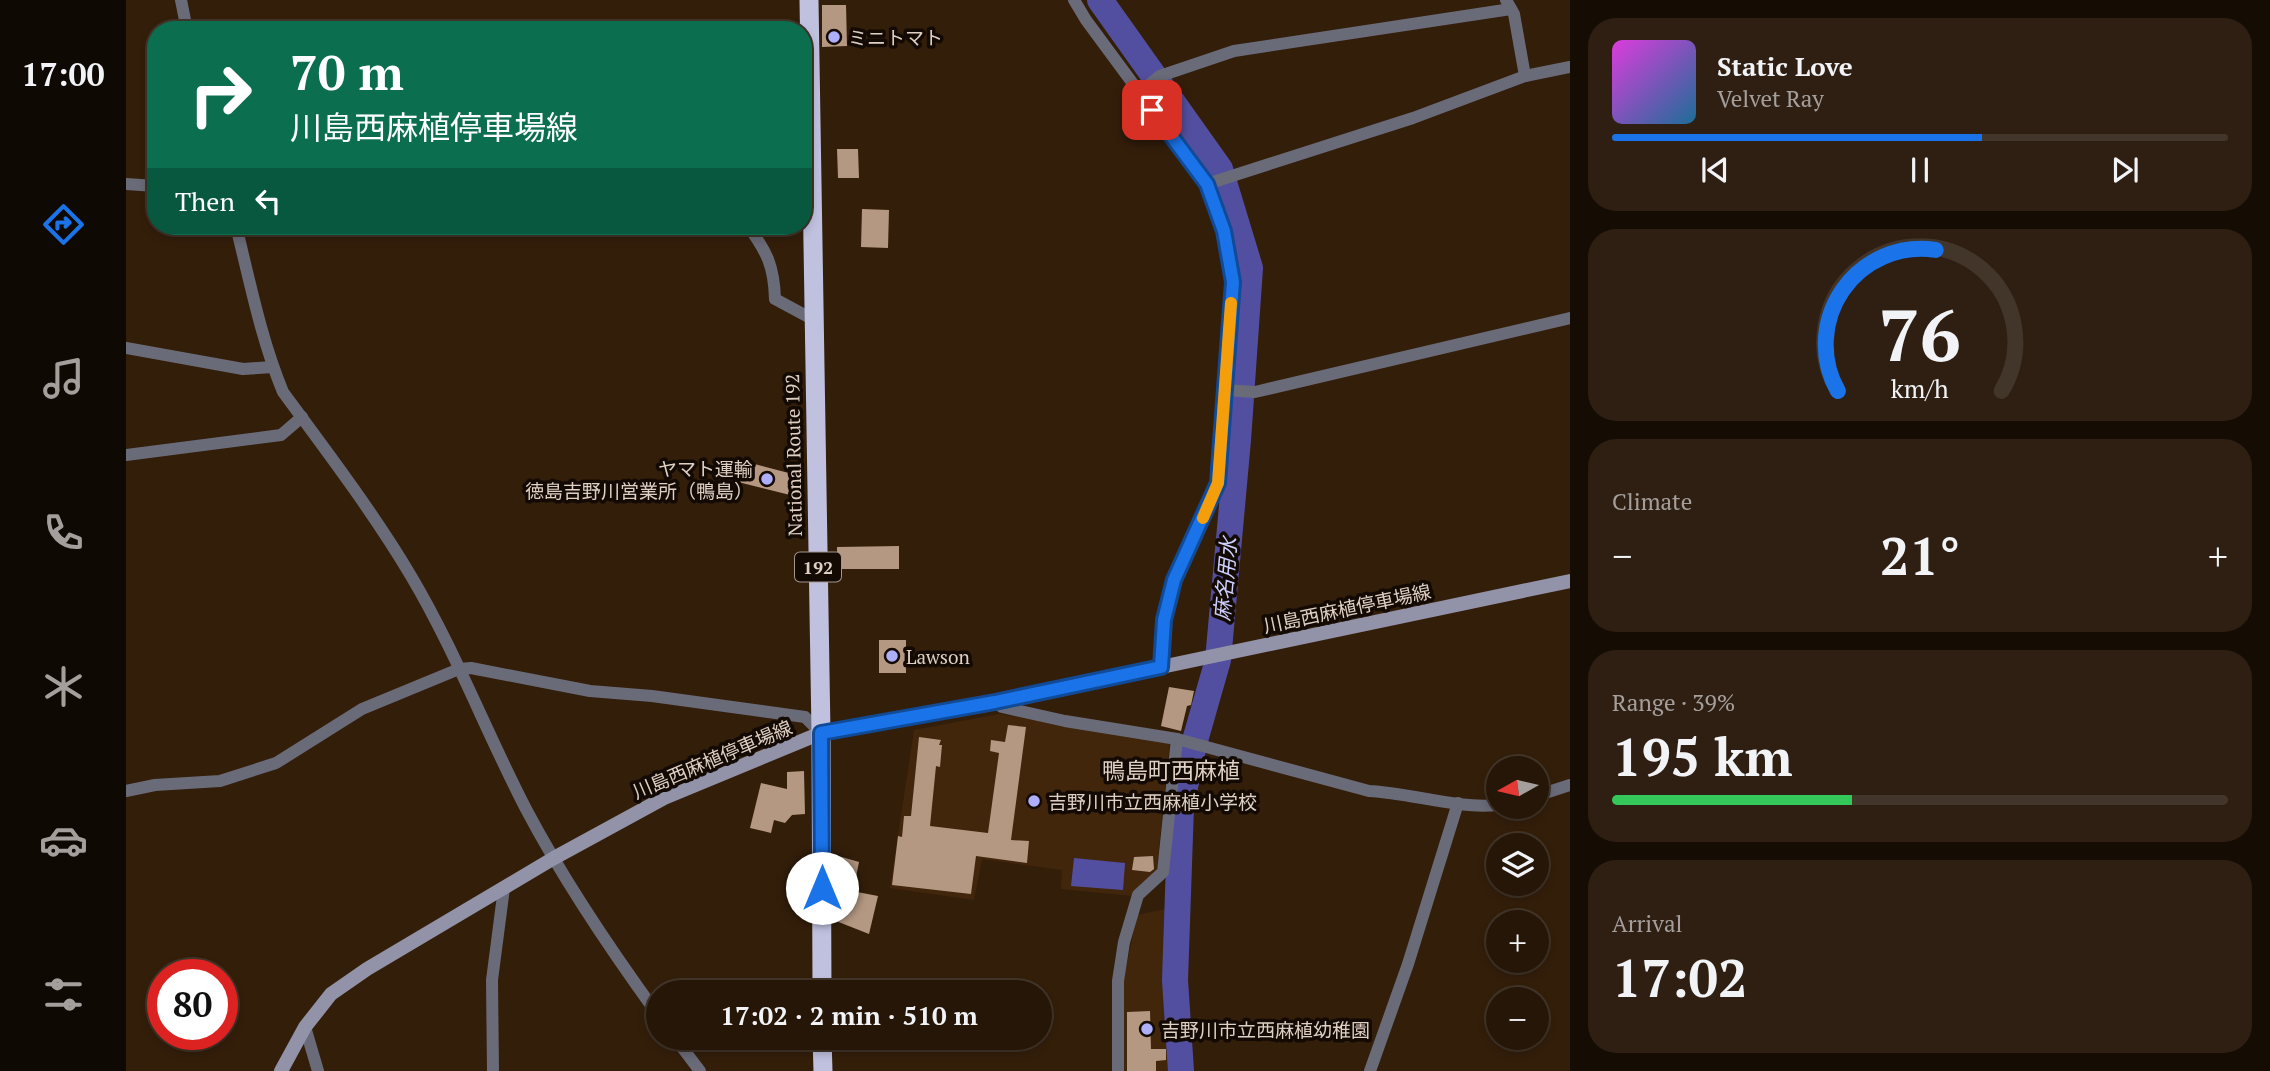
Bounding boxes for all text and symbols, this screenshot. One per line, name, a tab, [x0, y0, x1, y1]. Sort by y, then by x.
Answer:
place label: ミニトマト	[848, 25, 943, 50]
marker: ミニトマト	[826, 29, 842, 45]
text: 70 m	[290, 39, 404, 104]
icon: right	[175, 49, 266, 140]
text: Static Love	[1717, 49, 1853, 83]
text: 17:00	[21, 53, 105, 95]
pin	[1122, 80, 1182, 140]
text: Velvet Ray	[1717, 83, 1824, 114]
icon: arrive	[1133, 91, 1171, 129]
text: 川島西麻植停車場線	[290, 106, 578, 148]
icon: previous	[1696, 151, 1734, 189]
icon: pause	[1901, 151, 1939, 189]
icon: next	[2106, 151, 2144, 189]
icon: left	[249, 182, 287, 220]
text: Then	[175, 184, 235, 218]
icon: directions	[39, 200, 88, 249]
text: 76	[1879, 285, 1961, 382]
icon: music	[39, 354, 88, 403]
text: km/h	[1891, 372, 1949, 405]
street label: National Route 192	[779, 373, 807, 537]
place label: ヤマト運輸 徳島吉野川営業所（鴨島）	[525, 456, 753, 503]
marker: ヤマト運輸 徳島吉野川営業所（鴨島）	[759, 471, 775, 487]
text: Climate	[1612, 486, 1692, 517]
icon: phone	[39, 508, 88, 557]
text: 21°	[1880, 521, 1960, 590]
text: −	[1612, 531, 1632, 581]
text: +	[2208, 531, 2228, 581]
water label: 麻名用水	[1207, 534, 1243, 622]
road number: 192	[795, 552, 841, 582]
street label: 川島西麻植停車場線	[1261, 578, 1433, 638]
place label: Lawson	[906, 644, 970, 669]
marker: Lawson	[884, 648, 900, 664]
icon: climate	[39, 662, 88, 711]
text: Range · 39%	[1612, 687, 1735, 718]
street label: 川島西麻植停車場線	[628, 714, 796, 804]
text: 195 km	[1612, 722, 1793, 791]
district label: 鴨島町西麻植	[1102, 755, 1240, 786]
north arrow	[1486, 756, 1549, 819]
map controls	[1486, 756, 1549, 1050]
place label: 吉野川市立西麻植小学校	[1048, 789, 1257, 814]
marker: 吉野川市立西麻植小学校	[1026, 793, 1042, 809]
icon: car	[39, 816, 88, 865]
button: layers	[1486, 833, 1549, 896]
position arrow	[785, 851, 859, 925]
text: Arrival	[1612, 908, 1683, 939]
button: +	[1486, 910, 1549, 973]
text: 17:02	[1612, 943, 1747, 1012]
speed limit sign: 80	[147, 959, 238, 1050]
icon: filters	[39, 970, 88, 1019]
button: −	[1486, 987, 1549, 1050]
text: 17:02 · 2 min · 510 m	[720, 998, 978, 1032]
place label: 吉野川市立西麻植幼稚園	[1161, 1017, 1370, 1042]
marker: 吉野川市立西麻植幼稚園	[1139, 1021, 1155, 1037]

